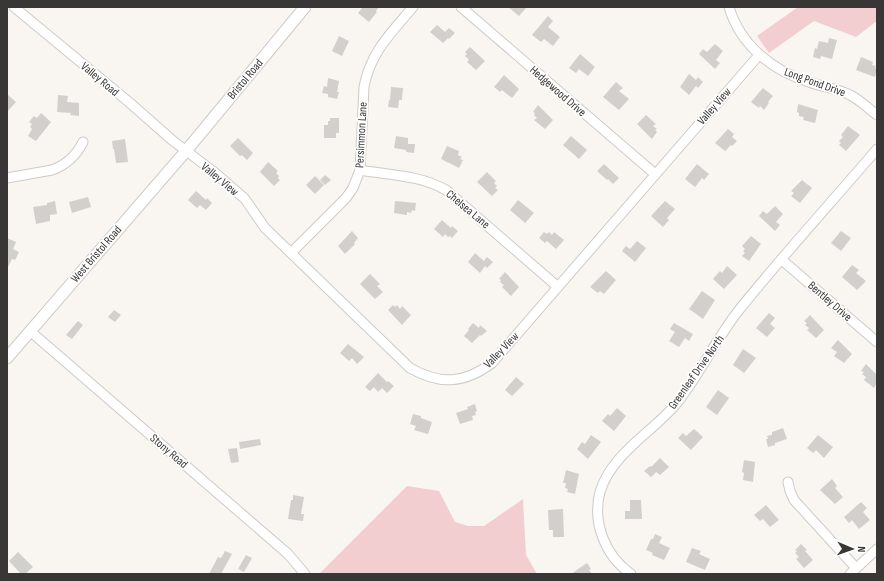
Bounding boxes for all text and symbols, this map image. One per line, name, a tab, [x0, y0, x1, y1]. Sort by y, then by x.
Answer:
street label: Bristol Road	[224, 56, 267, 103]
street label: Valley Road	[77, 59, 122, 100]
street label: Hedgewood Drive	[526, 63, 589, 120]
street label: Long Pond Drive	[782, 64, 848, 101]
street label: Valley View	[694, 84, 735, 128]
street label: Persimmon Lane	[352, 101, 371, 168]
street label: Valley View	[198, 159, 242, 200]
street label: Chelsea Lane	[443, 187, 493, 232]
street label: West Bristol Road	[68, 223, 125, 286]
street label: Bentley Drive	[805, 278, 855, 325]
street label: Valley View	[480, 329, 522, 372]
street label: Greenleaf Drive North	[665, 332, 728, 412]
street label: Stony Road	[147, 431, 191, 472]
north arrow	[832, 529, 872, 569]
text: N	[855, 546, 868, 553]

